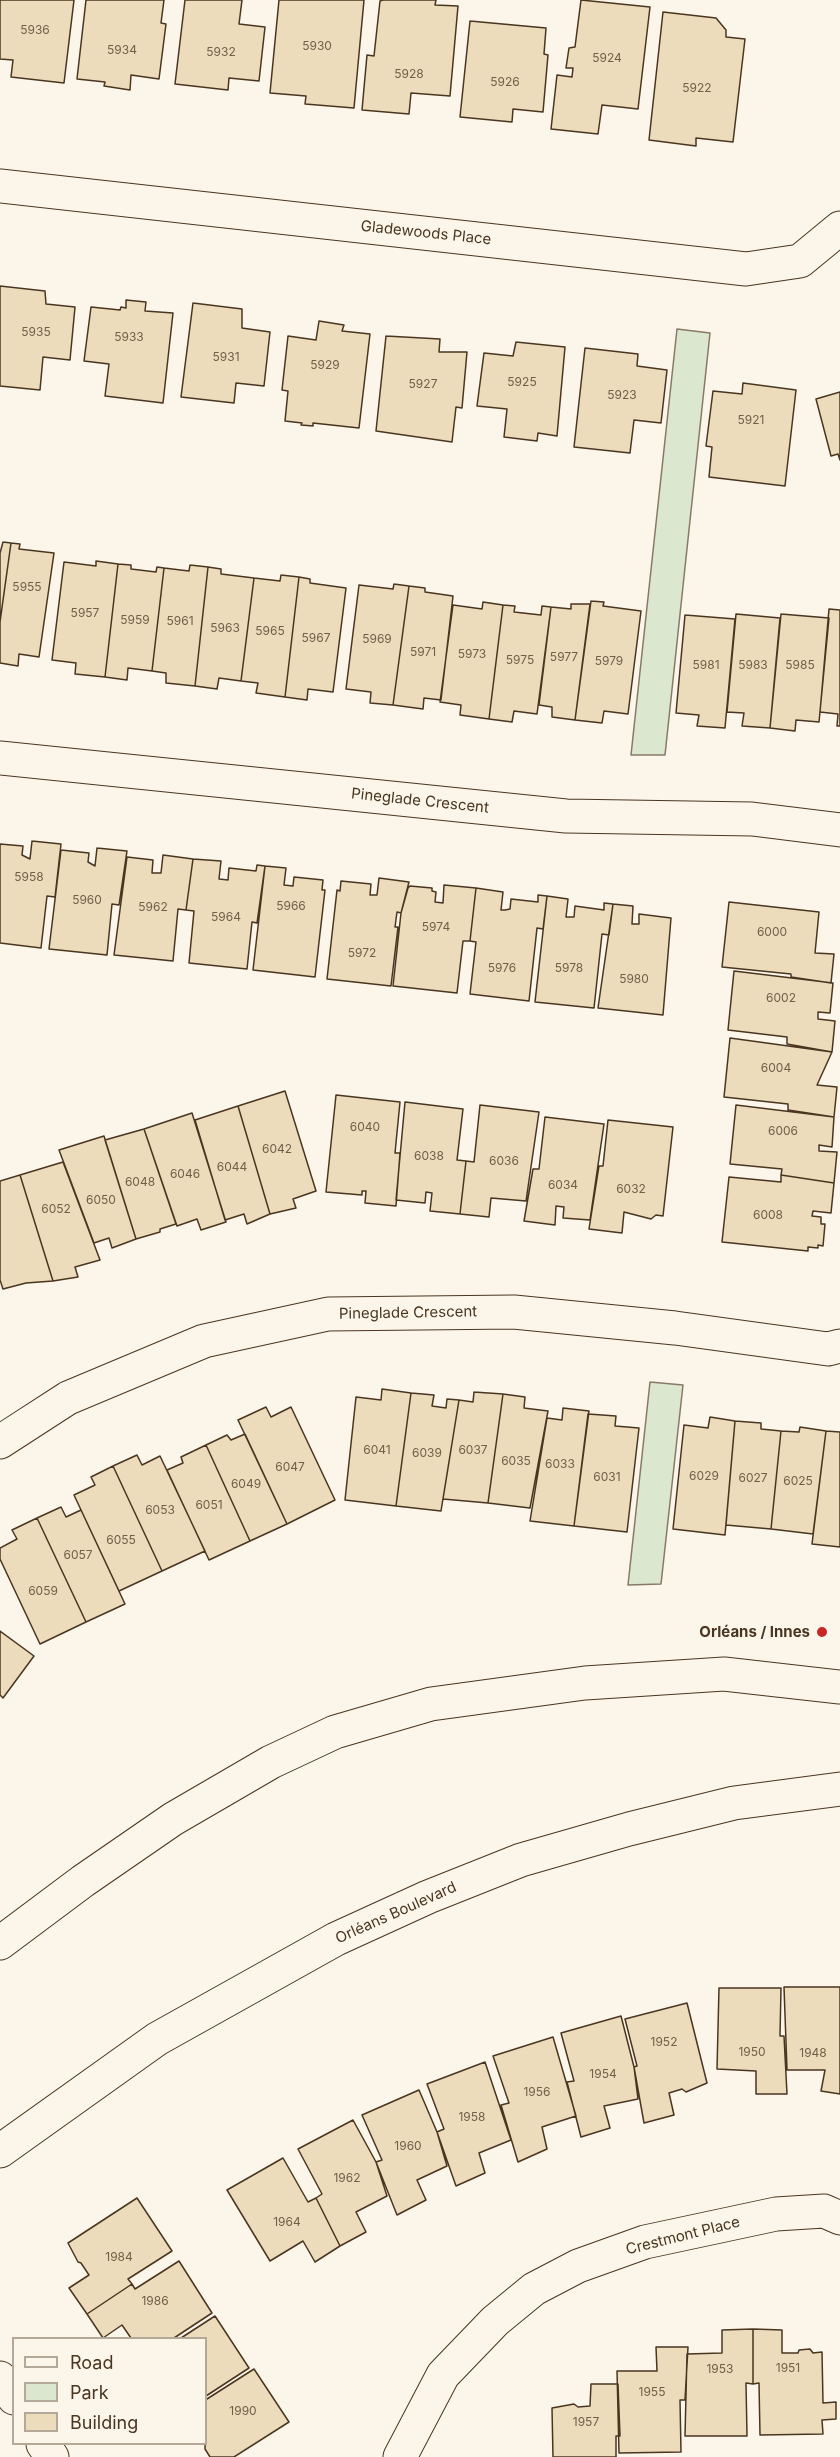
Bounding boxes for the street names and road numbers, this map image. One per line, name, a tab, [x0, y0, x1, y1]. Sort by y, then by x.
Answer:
street label: Gladewoods Place	[360, 217, 492, 249]
street label: Pineglade Crescent	[350, 785, 490, 817]
street label: Pineglade Crescent	[339, 1303, 477, 1323]
street label: Orléans Boulevard	[333, 1878, 459, 1948]
street label: Crestmont Place	[624, 2213, 742, 2259]

